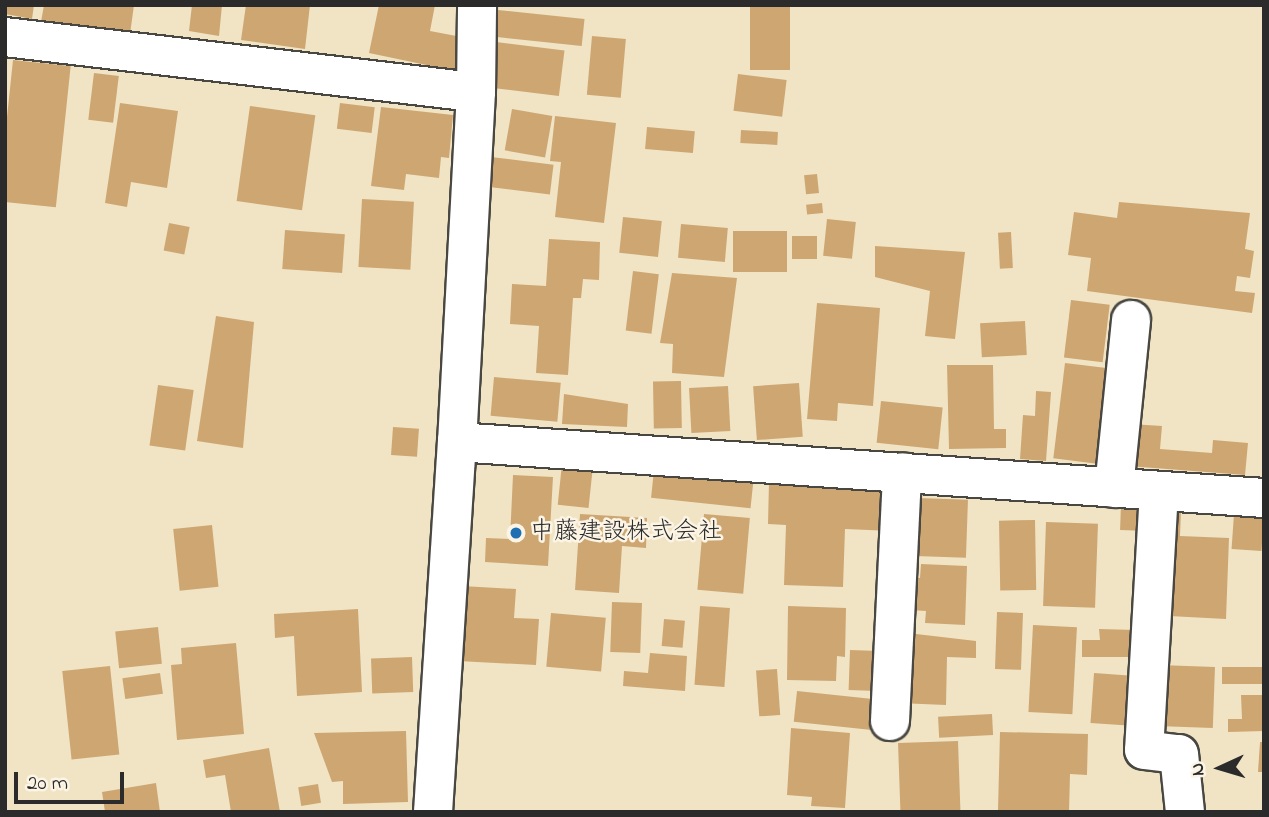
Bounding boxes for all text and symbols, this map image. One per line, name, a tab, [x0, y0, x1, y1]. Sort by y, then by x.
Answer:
place label: 中藤建設株式会社	[530, 519, 722, 547]
marker: 中藤建設株式会社	[508, 525, 524, 541]
north arrow	[1185, 733, 1255, 803]
scale bar	[18, 758, 128, 802]
text: N	[1185, 762, 1212, 777]
text: 20 m	[27, 769, 68, 799]

